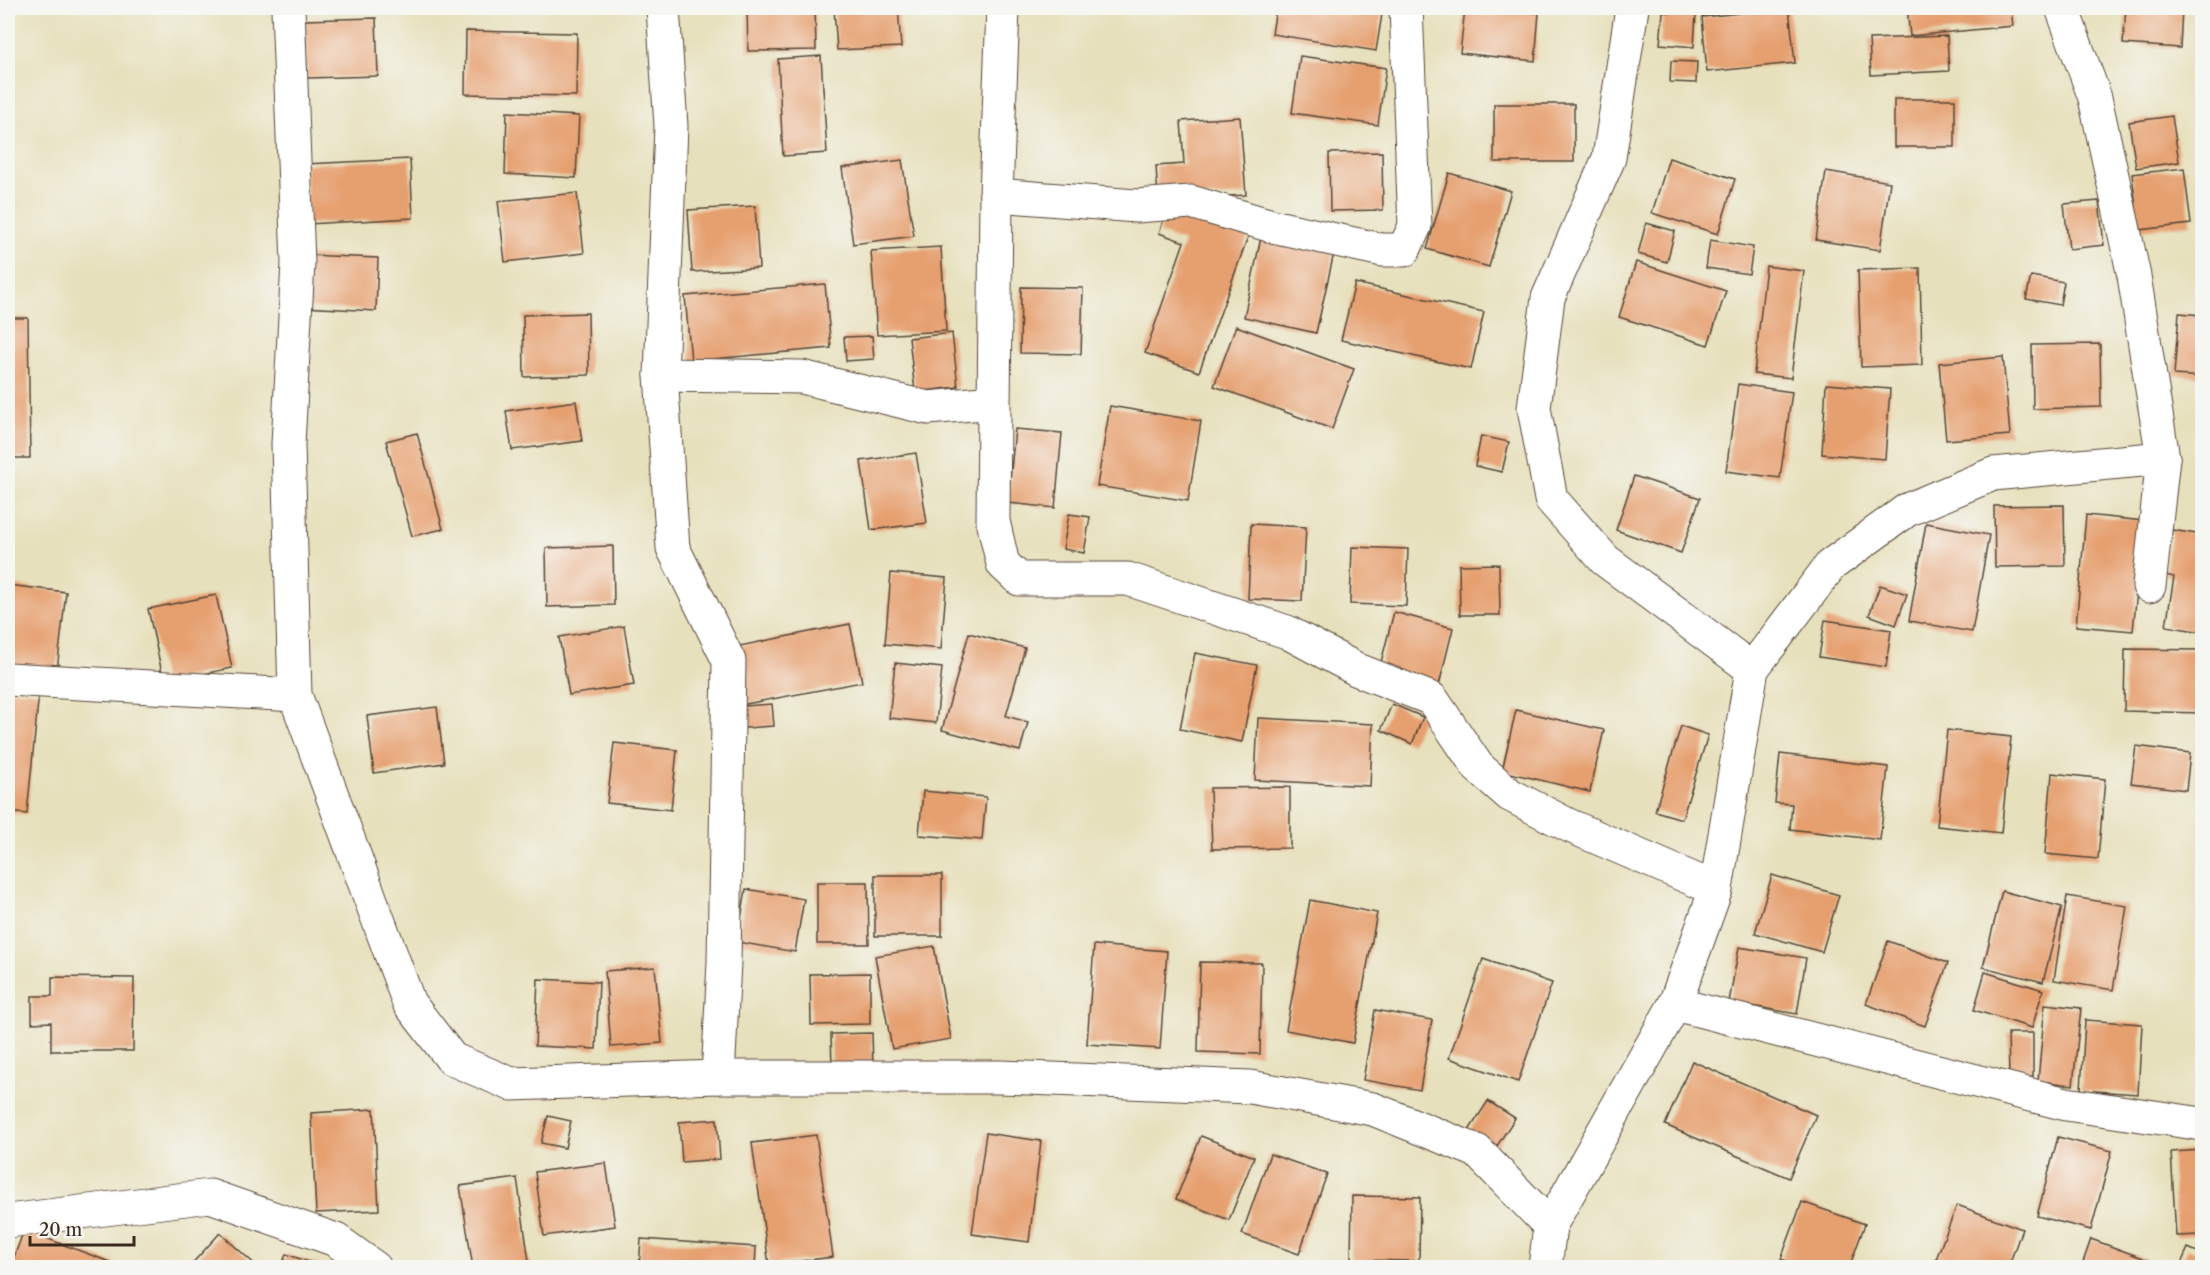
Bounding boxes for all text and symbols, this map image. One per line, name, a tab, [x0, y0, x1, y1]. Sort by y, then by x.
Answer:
scale bar	[30, 1209, 134, 1247]
text: 20 m	[39, 1219, 83, 1241]

